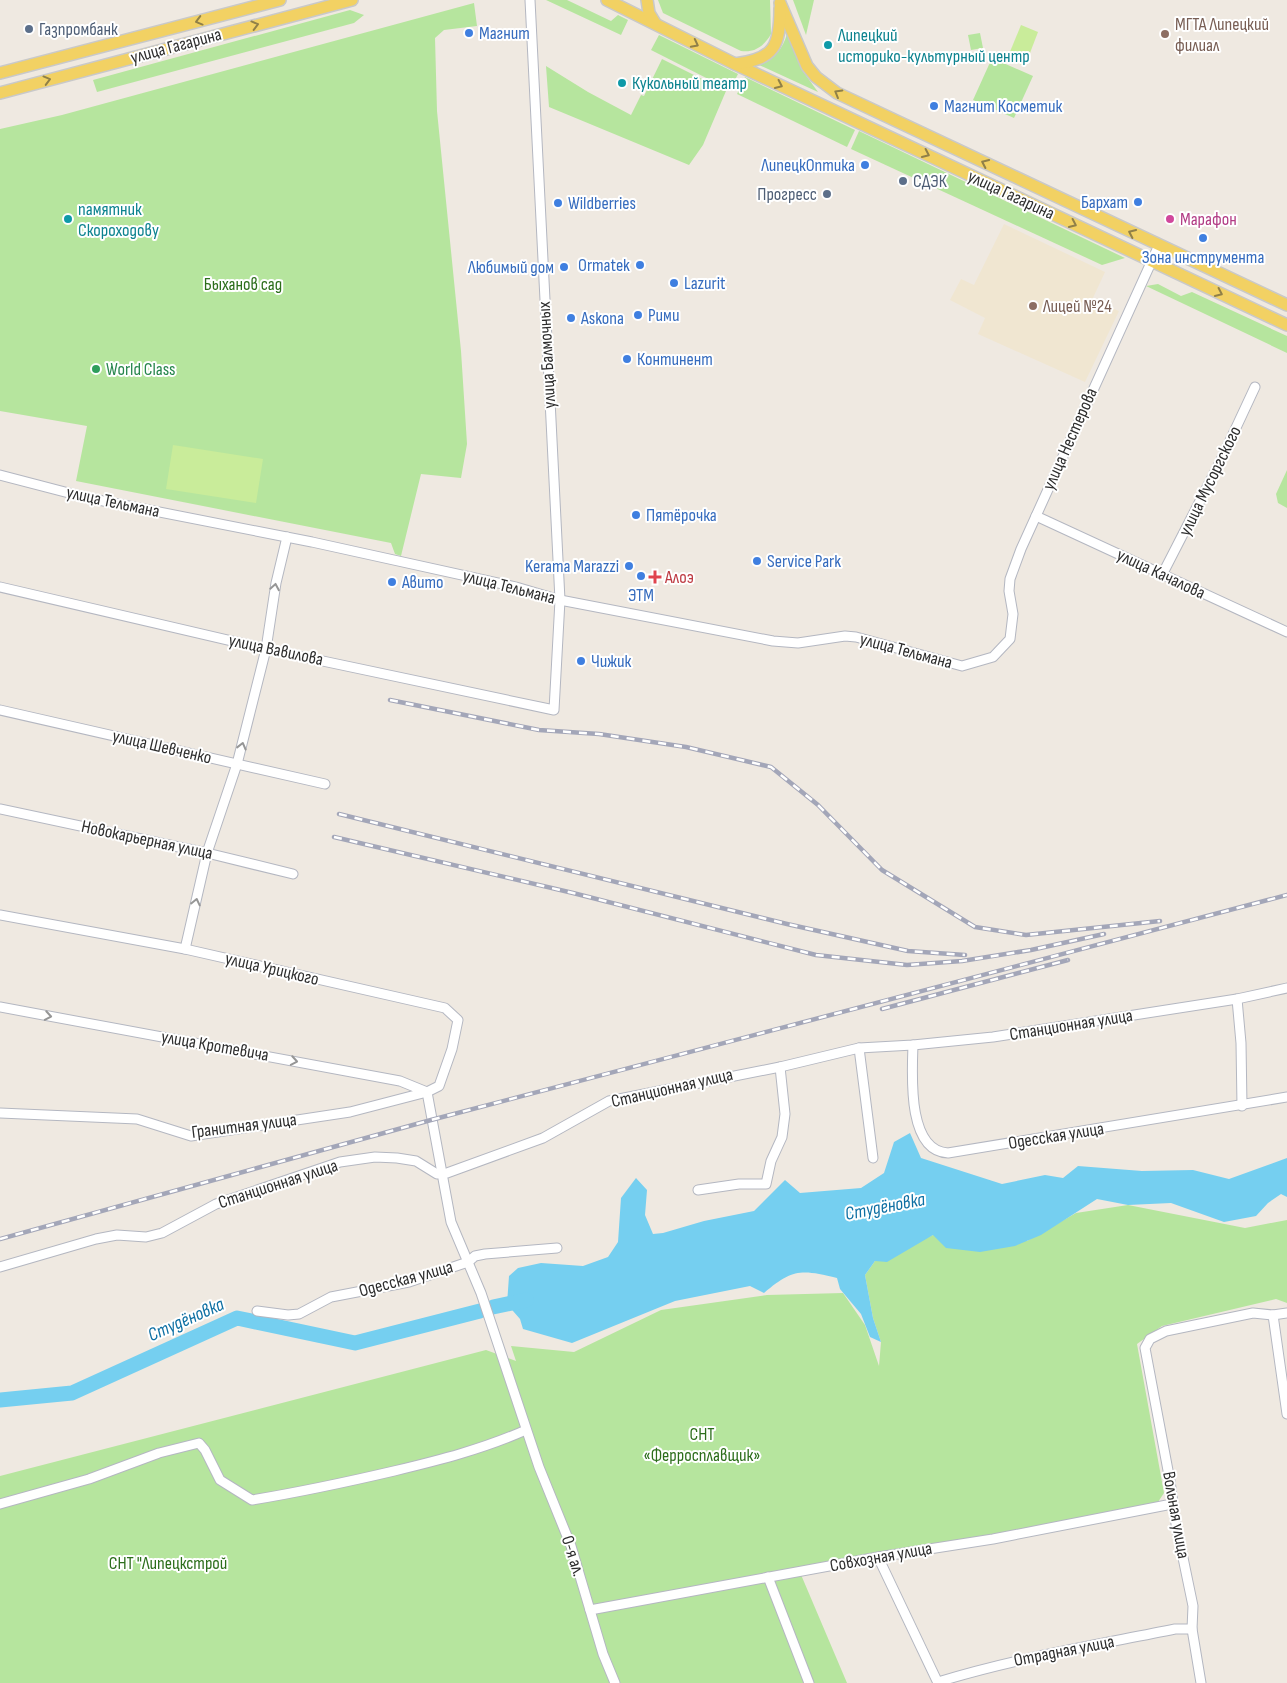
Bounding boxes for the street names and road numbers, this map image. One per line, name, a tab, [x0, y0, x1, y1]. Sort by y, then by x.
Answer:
street label: улица Гагарина	[128, 24, 224, 68]
street label: улица Гагарина	[964, 166, 1058, 224]
street label: улица Балмочных	[534, 301, 560, 409]
street label: улица Нестерова	[1038, 385, 1102, 493]
street label: улица Мусоргского	[1174, 423, 1246, 539]
street label: улица Тельмана	[64, 482, 162, 522]
street label: улица Качалова	[1113, 544, 1209, 604]
street label: улица Тельмана	[460, 565, 558, 609]
street label: улица Тельмана	[857, 629, 955, 673]
street label: улица Вавилова	[227, 630, 325, 670]
street label: улица Шевченко	[110, 725, 214, 769]
street label: Новокарьерная улица	[79, 816, 215, 864]
street label: улица Урицкого	[223, 948, 321, 990]
street label: Станционная улица	[1008, 1005, 1134, 1045]
street label: улица Кротевича	[160, 1026, 270, 1066]
street label: Станционная улица	[609, 1064, 735, 1112]
street label: Гранитная улица	[190, 1109, 298, 1143]
street label: Одесская улица	[1007, 1118, 1105, 1154]
street label: Станционная улица	[216, 1155, 340, 1213]
street label: Одесская улица	[357, 1256, 455, 1302]
street label: Вольная улица	[1158, 1470, 1194, 1560]
street label: 0-я ал.	[557, 1533, 589, 1579]
street label: Совхозная улица	[828, 1538, 934, 1576]
street label: Отрадная улица	[1012, 1631, 1116, 1671]

